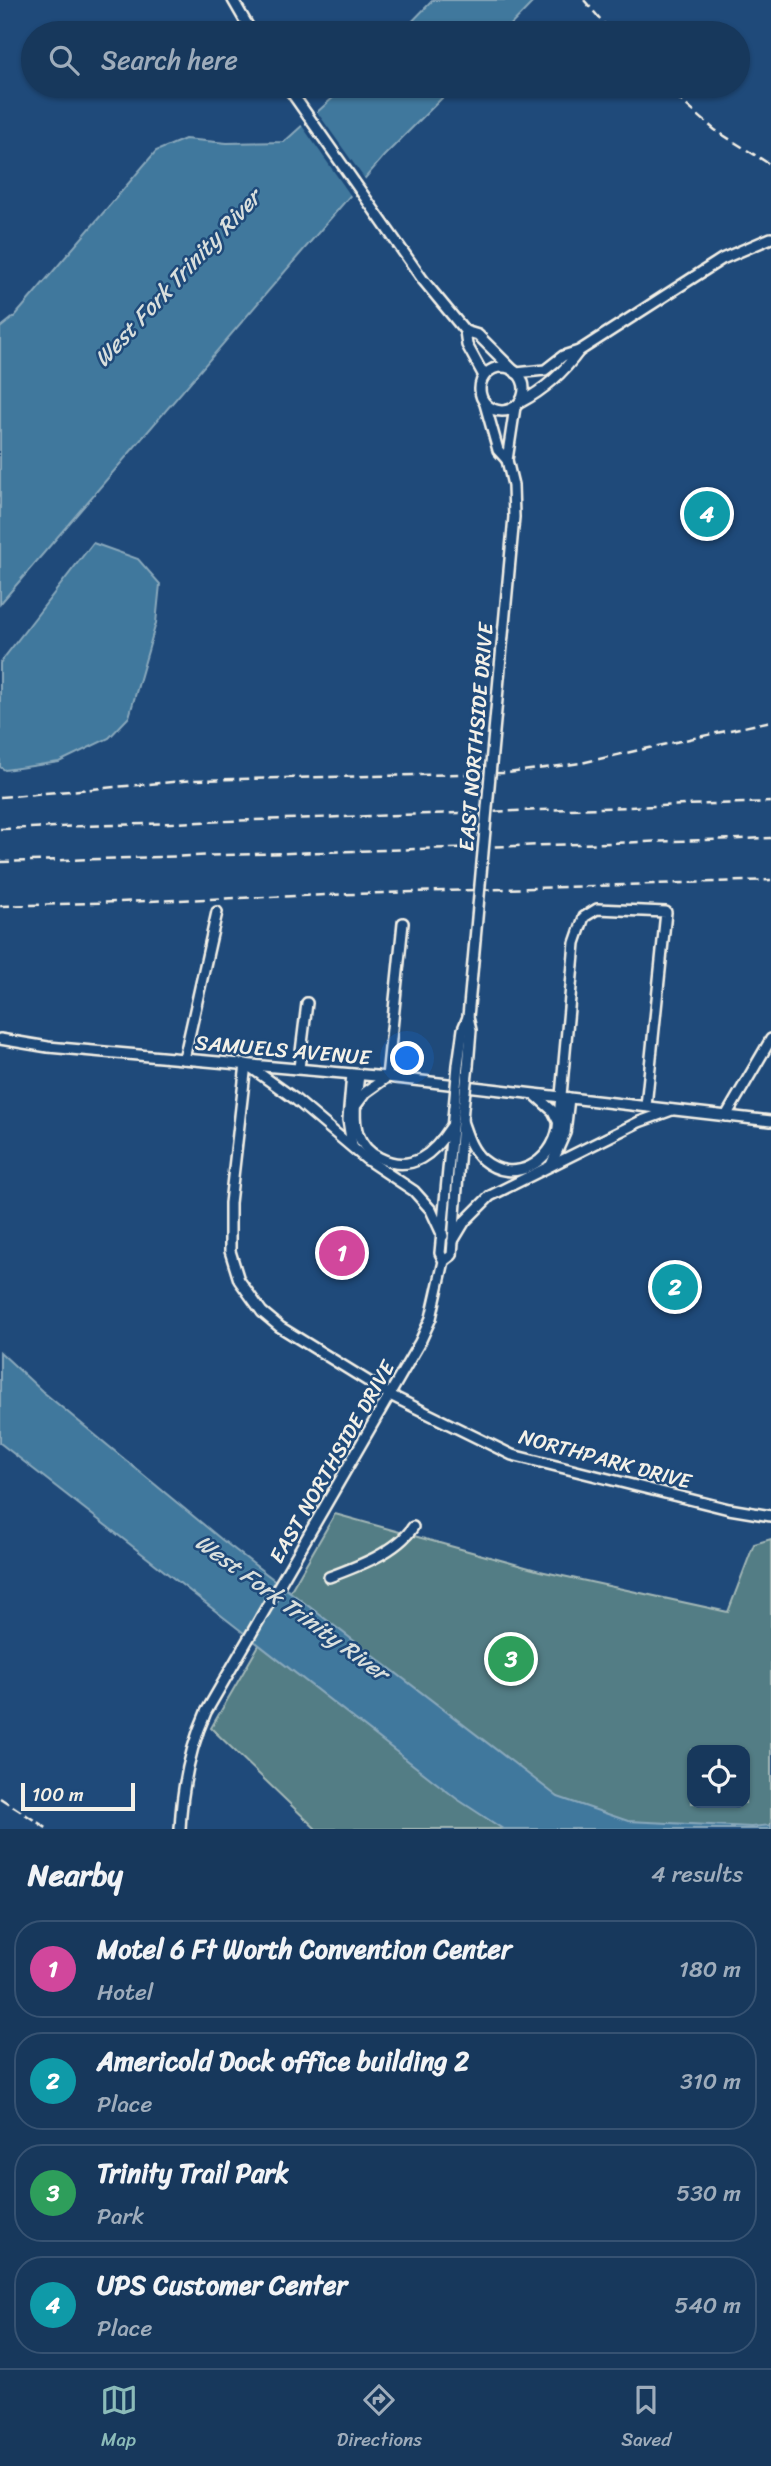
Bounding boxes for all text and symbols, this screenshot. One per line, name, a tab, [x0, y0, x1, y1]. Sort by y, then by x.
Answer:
search box	[21, 21, 750, 98]
text: Search here	[101, 37, 238, 83]
icon: search	[45, 41, 83, 79]
water label: West Fork Trinity River	[83, 176, 274, 377]
pin: 4	[684, 488, 730, 540]
street label: EAST NORTHSIDE DRIVE	[447, 620, 505, 853]
street label: SAMUELS AVENUE	[194, 1023, 374, 1077]
your location	[390, 1041, 424, 1075]
pin: 1	[319, 1227, 365, 1279]
pin: 2	[652, 1261, 698, 1313]
street label: EAST NORTHSIDE DRIVE	[258, 1352, 406, 1571]
street label: NORTHPARK DRIVE	[515, 1418, 697, 1501]
water label: West Fork Trinity River	[186, 1523, 401, 1695]
pin: 3	[488, 1633, 534, 1685]
map controls	[687, 1745, 750, 1808]
button: locate	[687, 1745, 750, 1808]
text: 100 m	[32, 1778, 84, 1811]
scale bar	[21, 1780, 135, 1812]
text: Nearby	[28, 1848, 123, 1902]
text: 4 results	[651, 1854, 743, 1895]
text: Motel 6 Ft Worth Convention Center	[97, 1926, 512, 1972]
text: 1	[48, 1949, 58, 1990]
text: 180 m	[679, 1949, 741, 1990]
text: Hotel	[97, 1972, 153, 2013]
text: Americold Dock office building 2	[97, 2038, 469, 2084]
text: 2	[46, 2061, 60, 2102]
text: 310 m	[680, 2061, 741, 2102]
text: Place	[97, 2084, 152, 2125]
text: Trinity Trail Park	[97, 2150, 289, 2196]
text: 3	[47, 2173, 59, 2214]
text: 530 m	[676, 2173, 741, 2214]
text: Park	[97, 2196, 144, 2237]
text: UPS Customer Center	[97, 2262, 347, 2308]
text: 4	[46, 2285, 60, 2326]
text: 540 m	[674, 2285, 741, 2326]
text: Place	[97, 2308, 152, 2349]
tab: Map	[100, 2381, 138, 2456]
tab: Directions	[337, 2381, 422, 2456]
tab: Saved	[621, 2381, 671, 2456]

